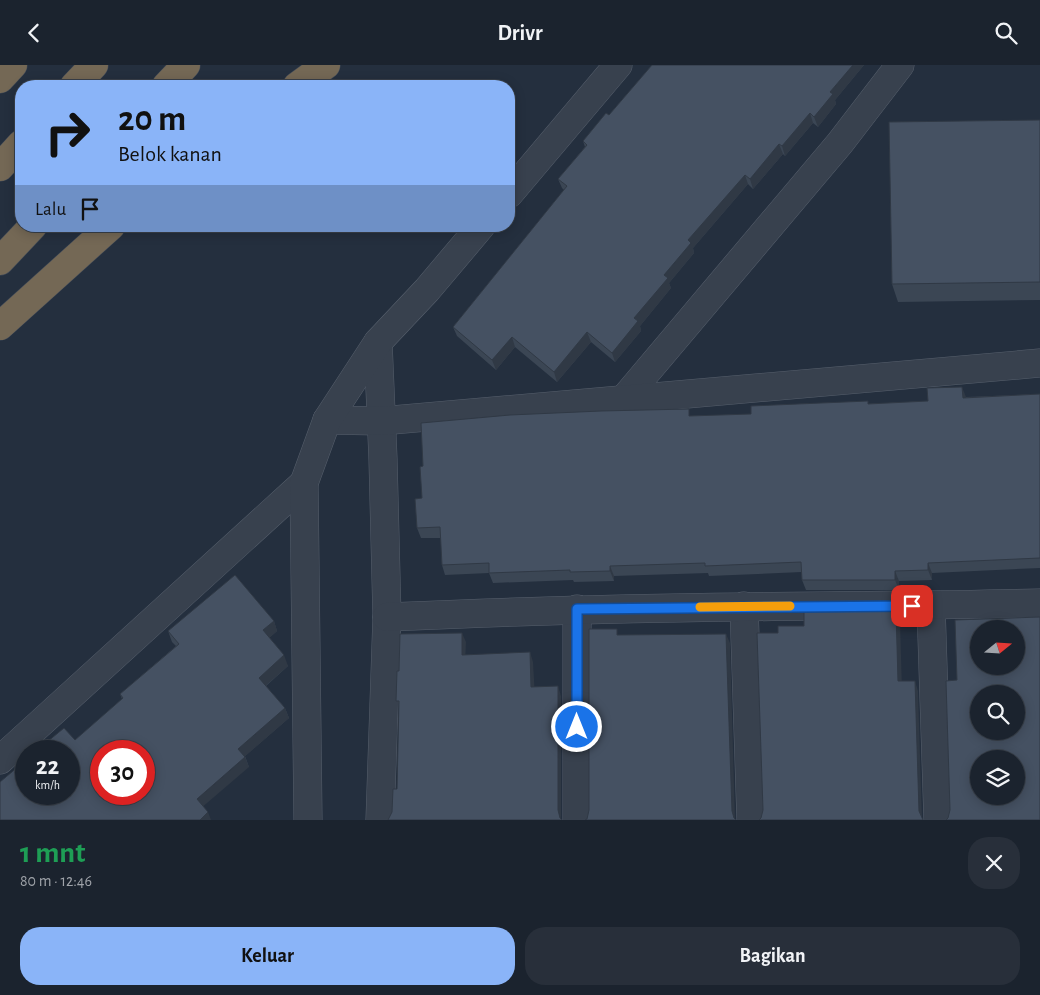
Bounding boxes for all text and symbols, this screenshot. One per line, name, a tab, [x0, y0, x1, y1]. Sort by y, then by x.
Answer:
icon: back	[20, 19, 48, 47]
icon: search	[992, 19, 1020, 47]
text: Drivr	[497, 22, 543, 44]
icon: right	[35, 100, 100, 165]
text: 20 m	[118, 102, 186, 137]
text: Belok kanan	[118, 143, 222, 165]
icon: arrive	[76, 195, 104, 223]
text: Lalu	[35, 200, 66, 219]
pin	[891, 585, 933, 627]
icon: arrive	[898, 592, 926, 620]
north arrow	[970, 620, 1025, 675]
map controls	[970, 620, 1025, 805]
button: search	[970, 685, 1025, 740]
position arrow	[550, 700, 602, 752]
speed limit sign: 30	[90, 740, 155, 805]
button: layers	[970, 750, 1025, 805]
text: 22	[36, 754, 59, 779]
text: km/h	[35, 779, 60, 791]
button: close	[968, 837, 1020, 889]
text: 1 mnt	[20, 838, 85, 868]
text: 80 m · 12:46	[20, 873, 92, 889]
button: Keluar	[20, 927, 515, 985]
button: Bagikan	[525, 927, 1020, 985]

